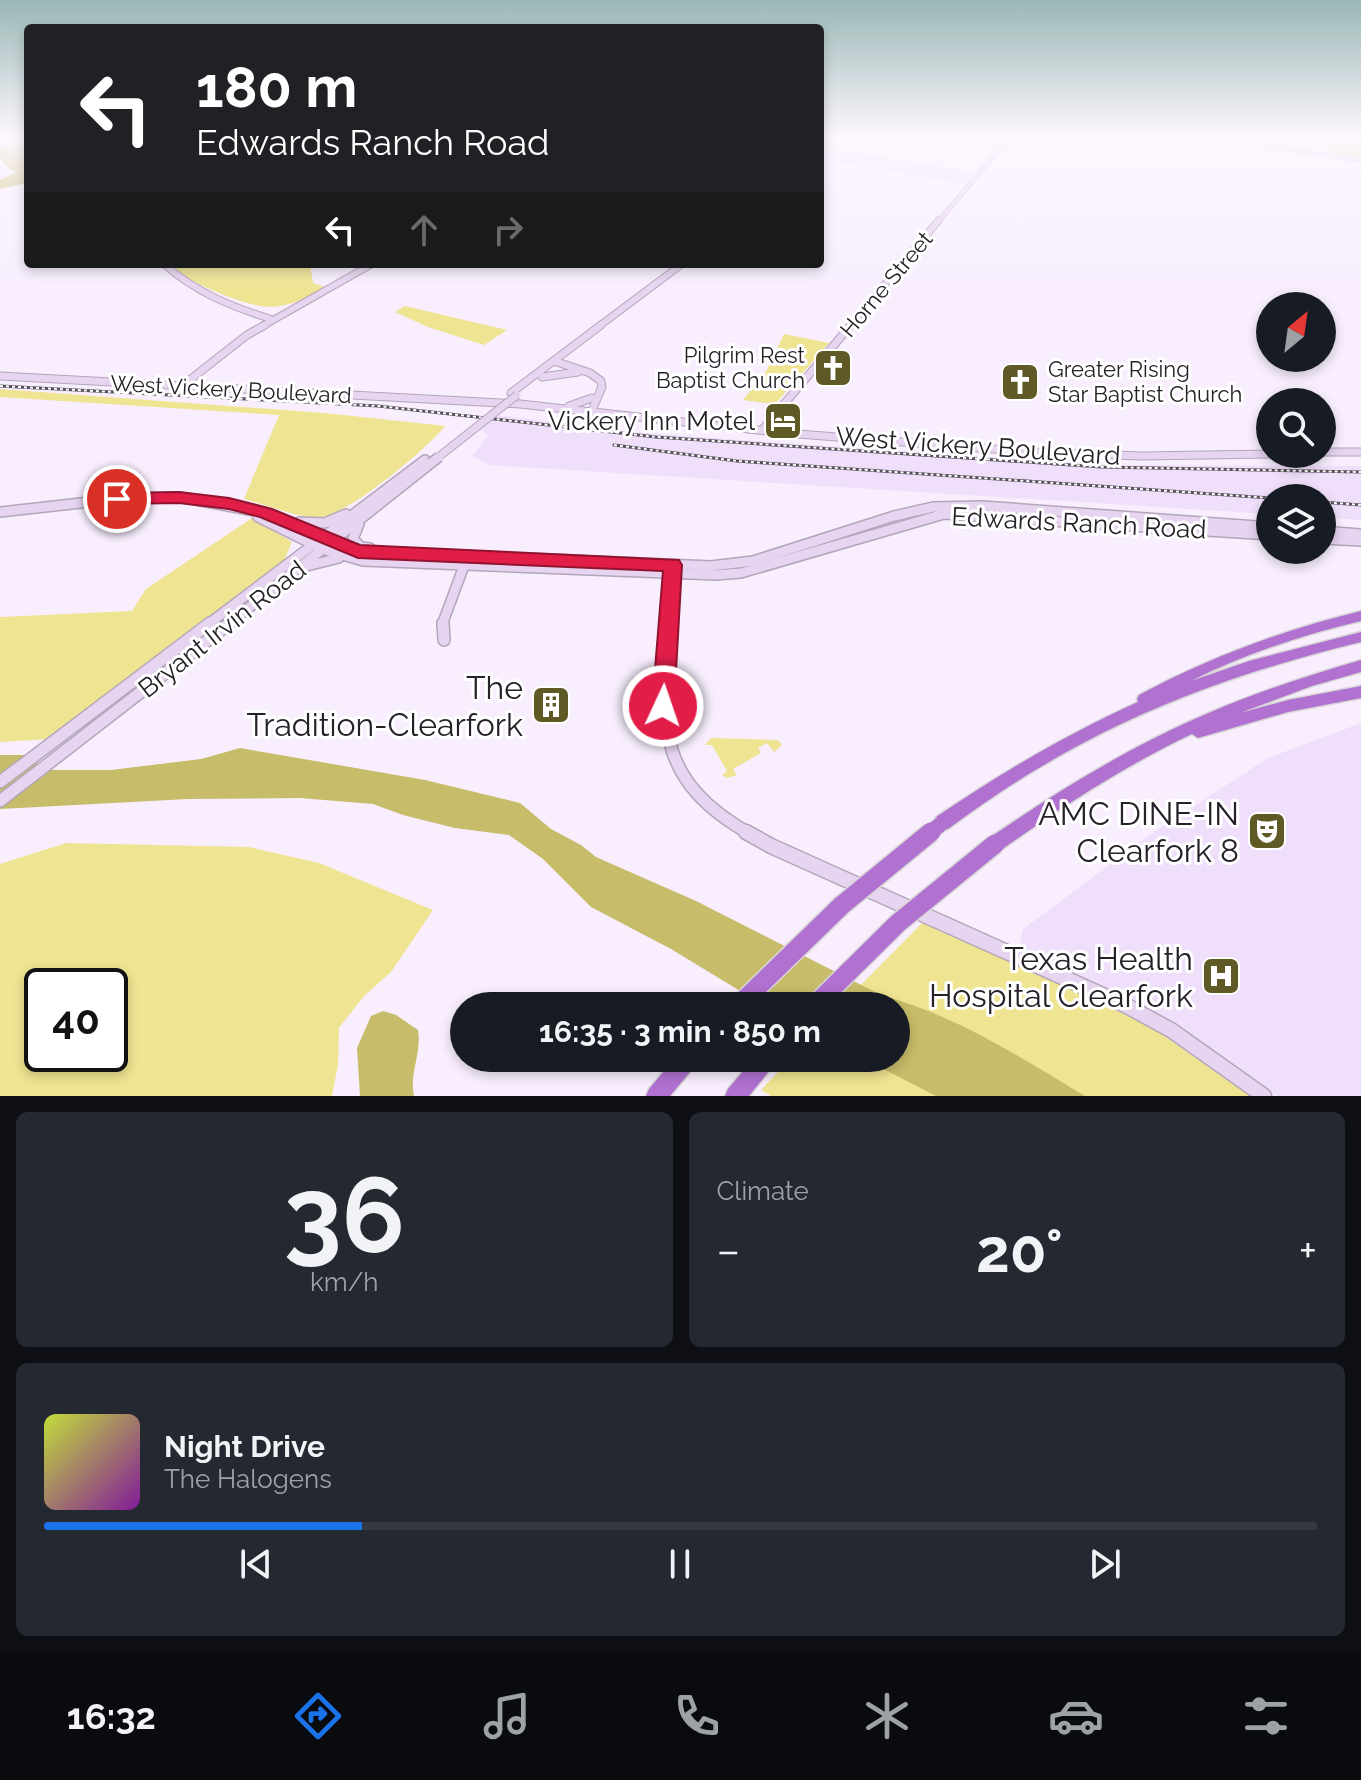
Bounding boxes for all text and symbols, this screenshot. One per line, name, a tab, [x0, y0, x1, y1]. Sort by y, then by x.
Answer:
text: 180 m	[196, 54, 357, 120]
icon: left	[64, 56, 168, 160]
text: Edwards Ranch Road	[196, 121, 549, 163]
icon: left	[318, 208, 362, 252]
icon: ahead	[402, 208, 446, 252]
icon: right	[486, 208, 530, 252]
street label: Horne Street	[835, 226, 938, 342]
north arrow	[1256, 292, 1336, 372]
map controls	[1256, 292, 1336, 564]
place label: Pilgrim Rest Baptist Church	[656, 342, 806, 393]
church icon: Pilgrim Rest Baptist Church	[812, 347, 854, 389]
place label: Greater Rising Star Baptist Church	[1048, 356, 1242, 407]
church icon: Greater Rising Star Baptist Church	[999, 361, 1041, 403]
street label: West Vickery Boulevard	[110, 370, 352, 408]
button: search	[1256, 388, 1336, 468]
hotel icon: Vickery Inn Motel	[762, 400, 804, 442]
place label: Vickery Inn Motel	[548, 406, 756, 436]
street label: West Vickery Boulevard	[834, 421, 1122, 471]
pin	[83, 465, 151, 533]
icon: arrive	[95, 477, 139, 521]
button: layers	[1256, 484, 1336, 564]
street label: Edwards Ranch Road	[951, 501, 1207, 545]
street label: Bryant Irvin Road	[132, 554, 312, 704]
position arrow	[621, 664, 705, 748]
place label: The Tradition-Clearfork	[247, 669, 523, 743]
building icon: The Tradition-Clearfork	[530, 684, 572, 726]
place label: AMC DINE-IN Clearfork 8	[1038, 795, 1239, 869]
theatre icon: AMC DINE-IN Clearfork 8	[1246, 810, 1288, 852]
place label: Texas Health Hospital Clearfork	[929, 940, 1193, 1014]
hospital icon: Texas Health Hospital Clearfork	[1200, 955, 1242, 997]
speed limit sign: 40	[24, 968, 128, 1072]
text: 16:35 · 3 min · 850 m	[539, 1014, 821, 1049]
text: 36	[284, 1154, 405, 1276]
text: Climate	[717, 1176, 809, 1206]
text: 20°	[976, 1216, 1063, 1286]
text: −	[717, 1225, 740, 1276]
text: +	[1299, 1225, 1317, 1276]
text: km/h	[310, 1267, 379, 1297]
text: Night Drive	[164, 1429, 325, 1464]
text: The Halogens	[164, 1464, 332, 1494]
icon: previous	[234, 1542, 278, 1586]
icon: pause	[658, 1542, 702, 1586]
icon: next	[1083, 1542, 1127, 1586]
icon: directions	[290, 1688, 346, 1744]
icon: music	[479, 1688, 535, 1744]
icon: phone	[669, 1688, 725, 1744]
icon: climate	[859, 1688, 915, 1744]
icon: car	[1048, 1688, 1104, 1744]
icon: filters	[1238, 1688, 1294, 1744]
text: 16:32	[67, 1695, 156, 1737]

